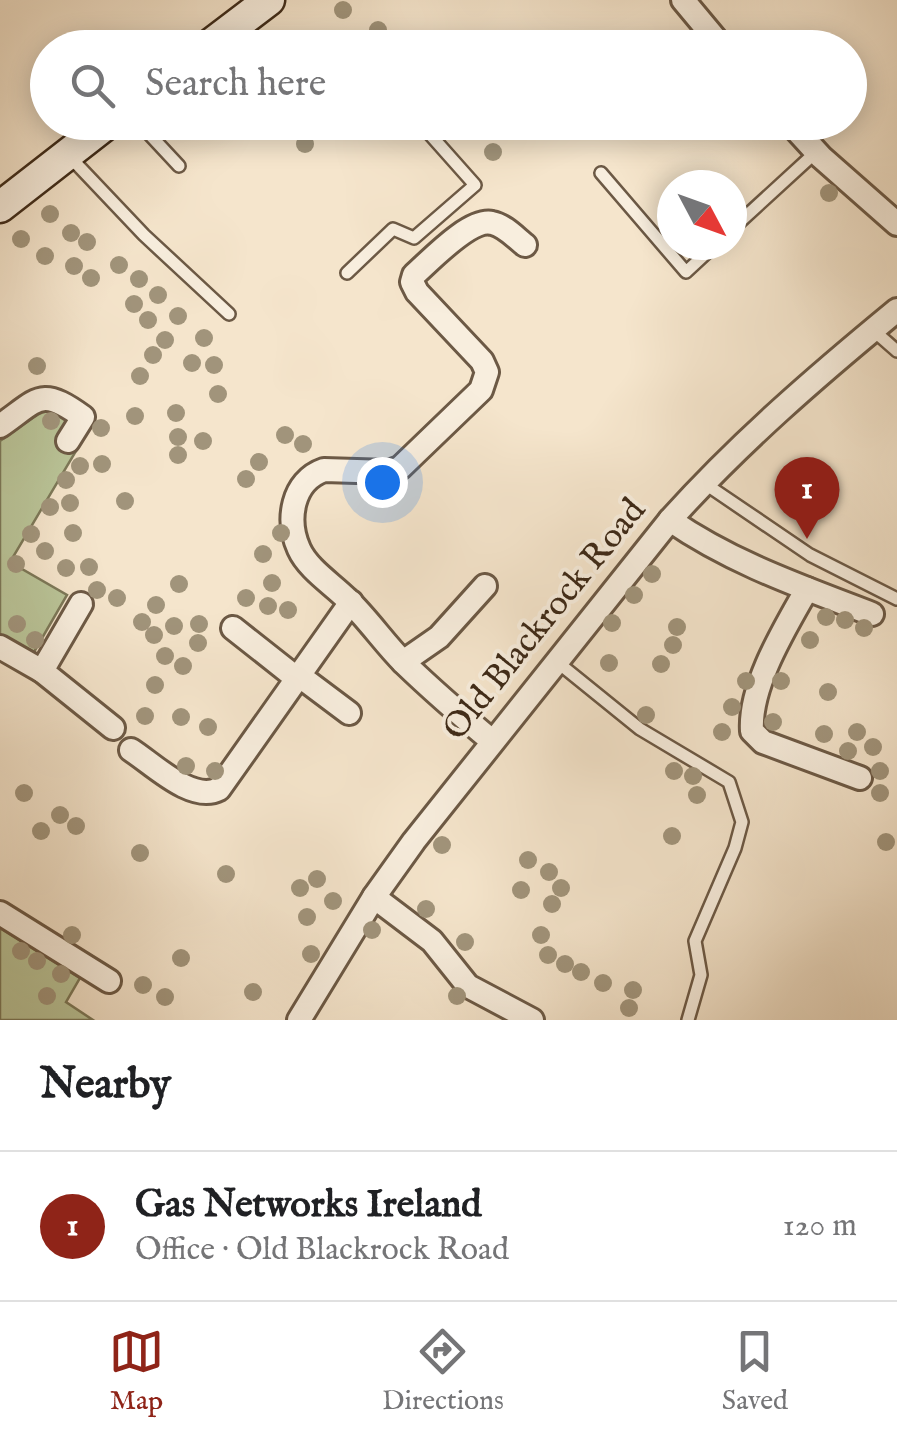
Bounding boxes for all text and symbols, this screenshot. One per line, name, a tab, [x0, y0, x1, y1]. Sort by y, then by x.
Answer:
search box	[30, 30, 867, 140]
icon: search	[65, 58, 120, 113]
text: Search here	[145, 61, 326, 109]
north arrow	[657, 170, 747, 260]
pin: 1	[774, 456, 840, 539]
your location	[357, 457, 408, 508]
street label: Old Blackrock Road	[434, 490, 657, 750]
text: Nearby	[40, 1059, 171, 1112]
text: Gas Networks Ireland	[135, 1182, 482, 1230]
text: 1	[67, 1206, 78, 1247]
text: 120 m	[783, 1206, 857, 1247]
text: Office · Old Blackrock Road	[135, 1230, 509, 1271]
tab: Map	[109, 1324, 164, 1419]
tab: Directions	[382, 1324, 504, 1419]
tab: Saved	[722, 1324, 788, 1419]

